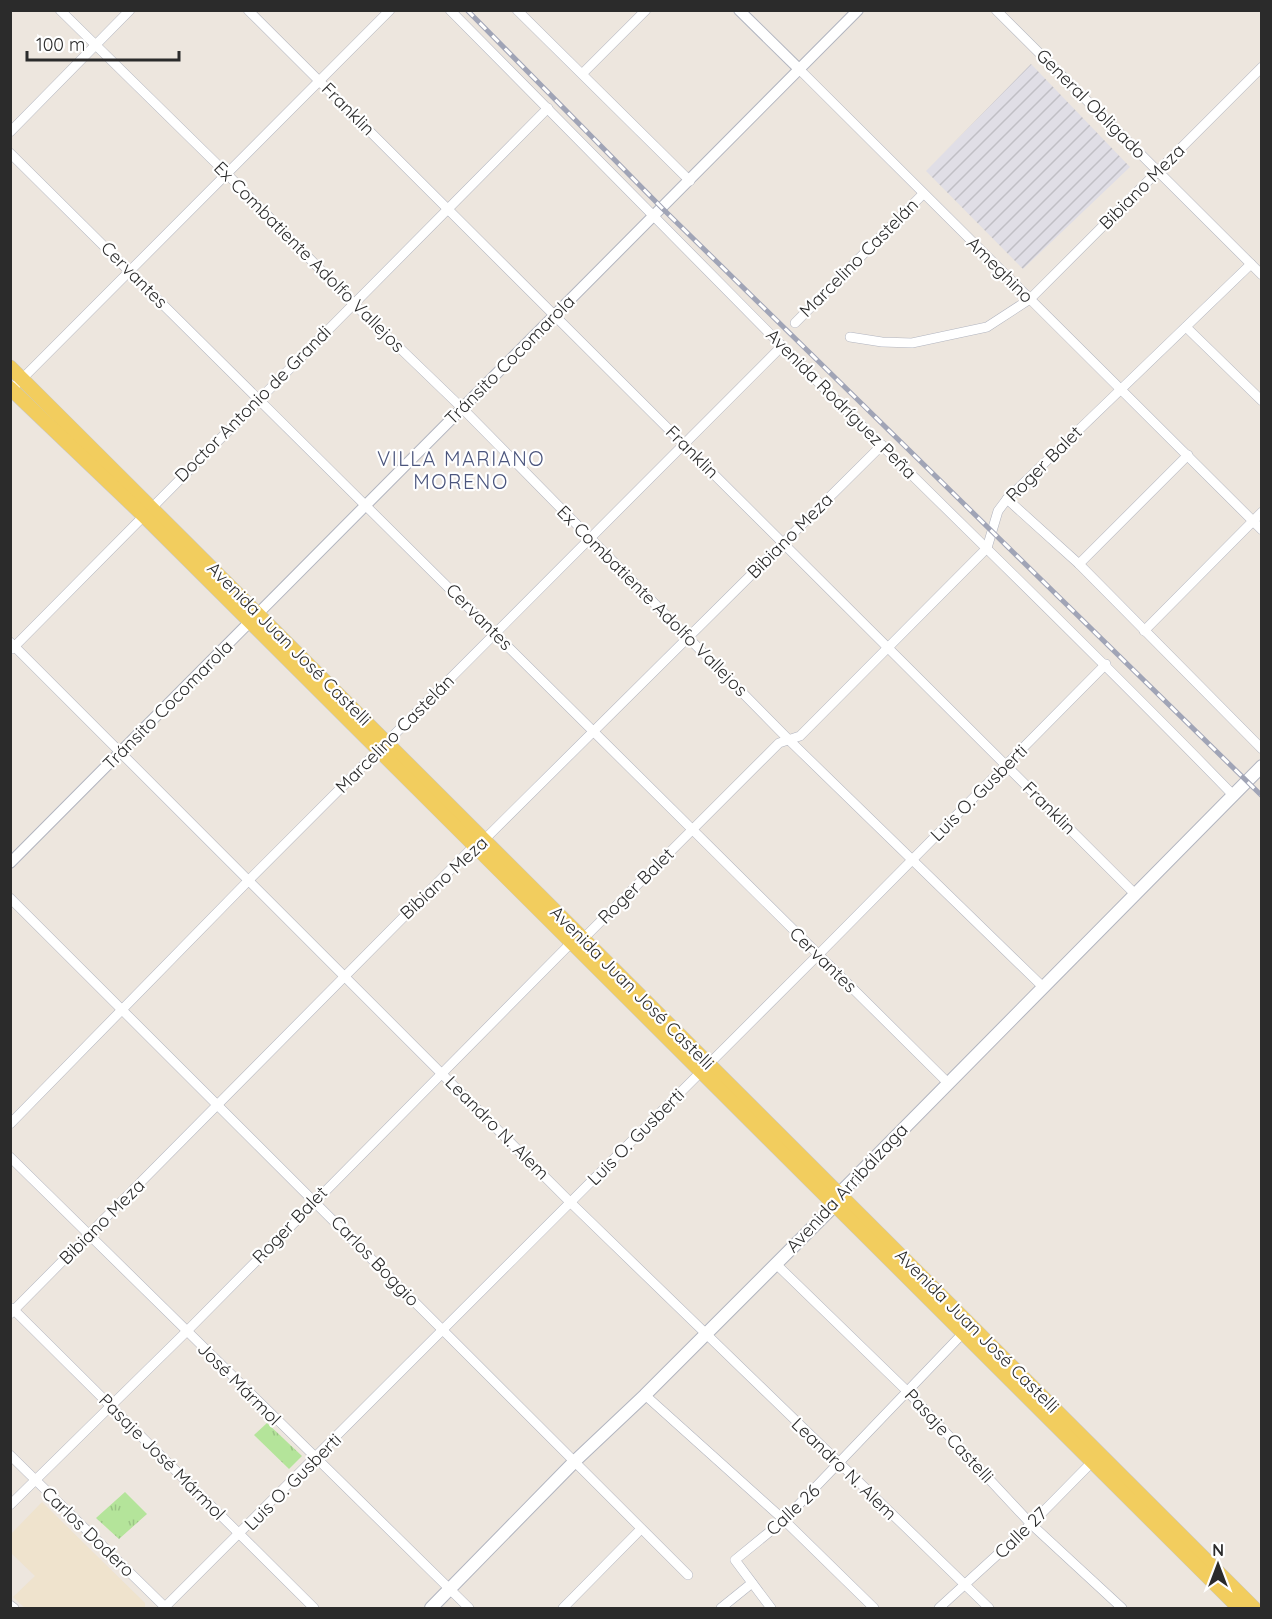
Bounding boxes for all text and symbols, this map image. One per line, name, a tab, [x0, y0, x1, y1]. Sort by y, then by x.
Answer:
scale bar	[27, 24, 178, 62]
text: 100 m	[36, 33, 85, 56]
street label: General Obligado	[1031, 44, 1151, 164]
street label: Franklin	[317, 77, 380, 140]
street label: Bibiano Meza	[1094, 139, 1189, 234]
street label: Ex Combatiente Adolfo Vallejos	[209, 156, 410, 357]
street label: Marcelino Castelán	[794, 193, 923, 322]
street label: Ameghino	[962, 232, 1038, 308]
street label: Cervantes	[96, 236, 173, 313]
street label: Tránsito Cocomarola	[440, 290, 579, 429]
street label: Doctor Antonio de Grandi	[169, 320, 336, 487]
street label: Avenida Rodríguez Peña	[761, 324, 921, 484]
street label: Franklin	[661, 420, 724, 483]
street label: Roger Balet	[1001, 421, 1087, 507]
district label: VILLA MARIANO MORENO	[377, 446, 545, 494]
street label: Bibiano Meza	[742, 488, 837, 583]
street label: Ex Combatiente Adolfo Vallejos	[552, 500, 753, 701]
street label: Avenida Juan José Castelli	[203, 557, 376, 730]
street label: Cervantes	[441, 578, 518, 655]
street label: Tránsito Cocomarola	[98, 635, 237, 774]
street label: Marcelino Castelán	[330, 669, 459, 798]
street label: Luis O. Gusberti	[925, 739, 1032, 846]
street label: Franklin	[1018, 776, 1081, 839]
street label: Bibiano Meza	[395, 831, 492, 924]
street label: Roger Balet	[593, 843, 679, 929]
street label: Avenida Juan José Castelli	[546, 901, 719, 1074]
street label: Cervantes	[785, 922, 862, 998]
street label: Leandro N. Alem	[440, 1071, 554, 1185]
street label: Luis O. Gusberti	[582, 1083, 689, 1190]
street label: Avenida Arribálzaga	[781, 1118, 913, 1257]
street label: Bibiano Meza	[54, 1174, 149, 1269]
street label: Roger Balet	[247, 1181, 332, 1268]
street label: Carlos Boggio	[326, 1210, 424, 1311]
street label: Avenida Juan José Castelli	[891, 1244, 1064, 1417]
street label: José Mármol	[193, 1337, 286, 1430]
street label: Pasaje Castelli	[900, 1384, 999, 1488]
street label: Pasaje José Mármol	[94, 1388, 231, 1525]
street label: Leandro N. Alem	[787, 1412, 902, 1525]
street label: Luis O. Gusberti	[239, 1428, 346, 1535]
street label: Calle 26	[761, 1479, 825, 1540]
street label: Carlos Dodero	[37, 1482, 140, 1582]
street label: Calle 27	[989, 1502, 1052, 1563]
north arrow	[1188, 1535, 1248, 1595]
text: N	[1212, 1540, 1224, 1560]

